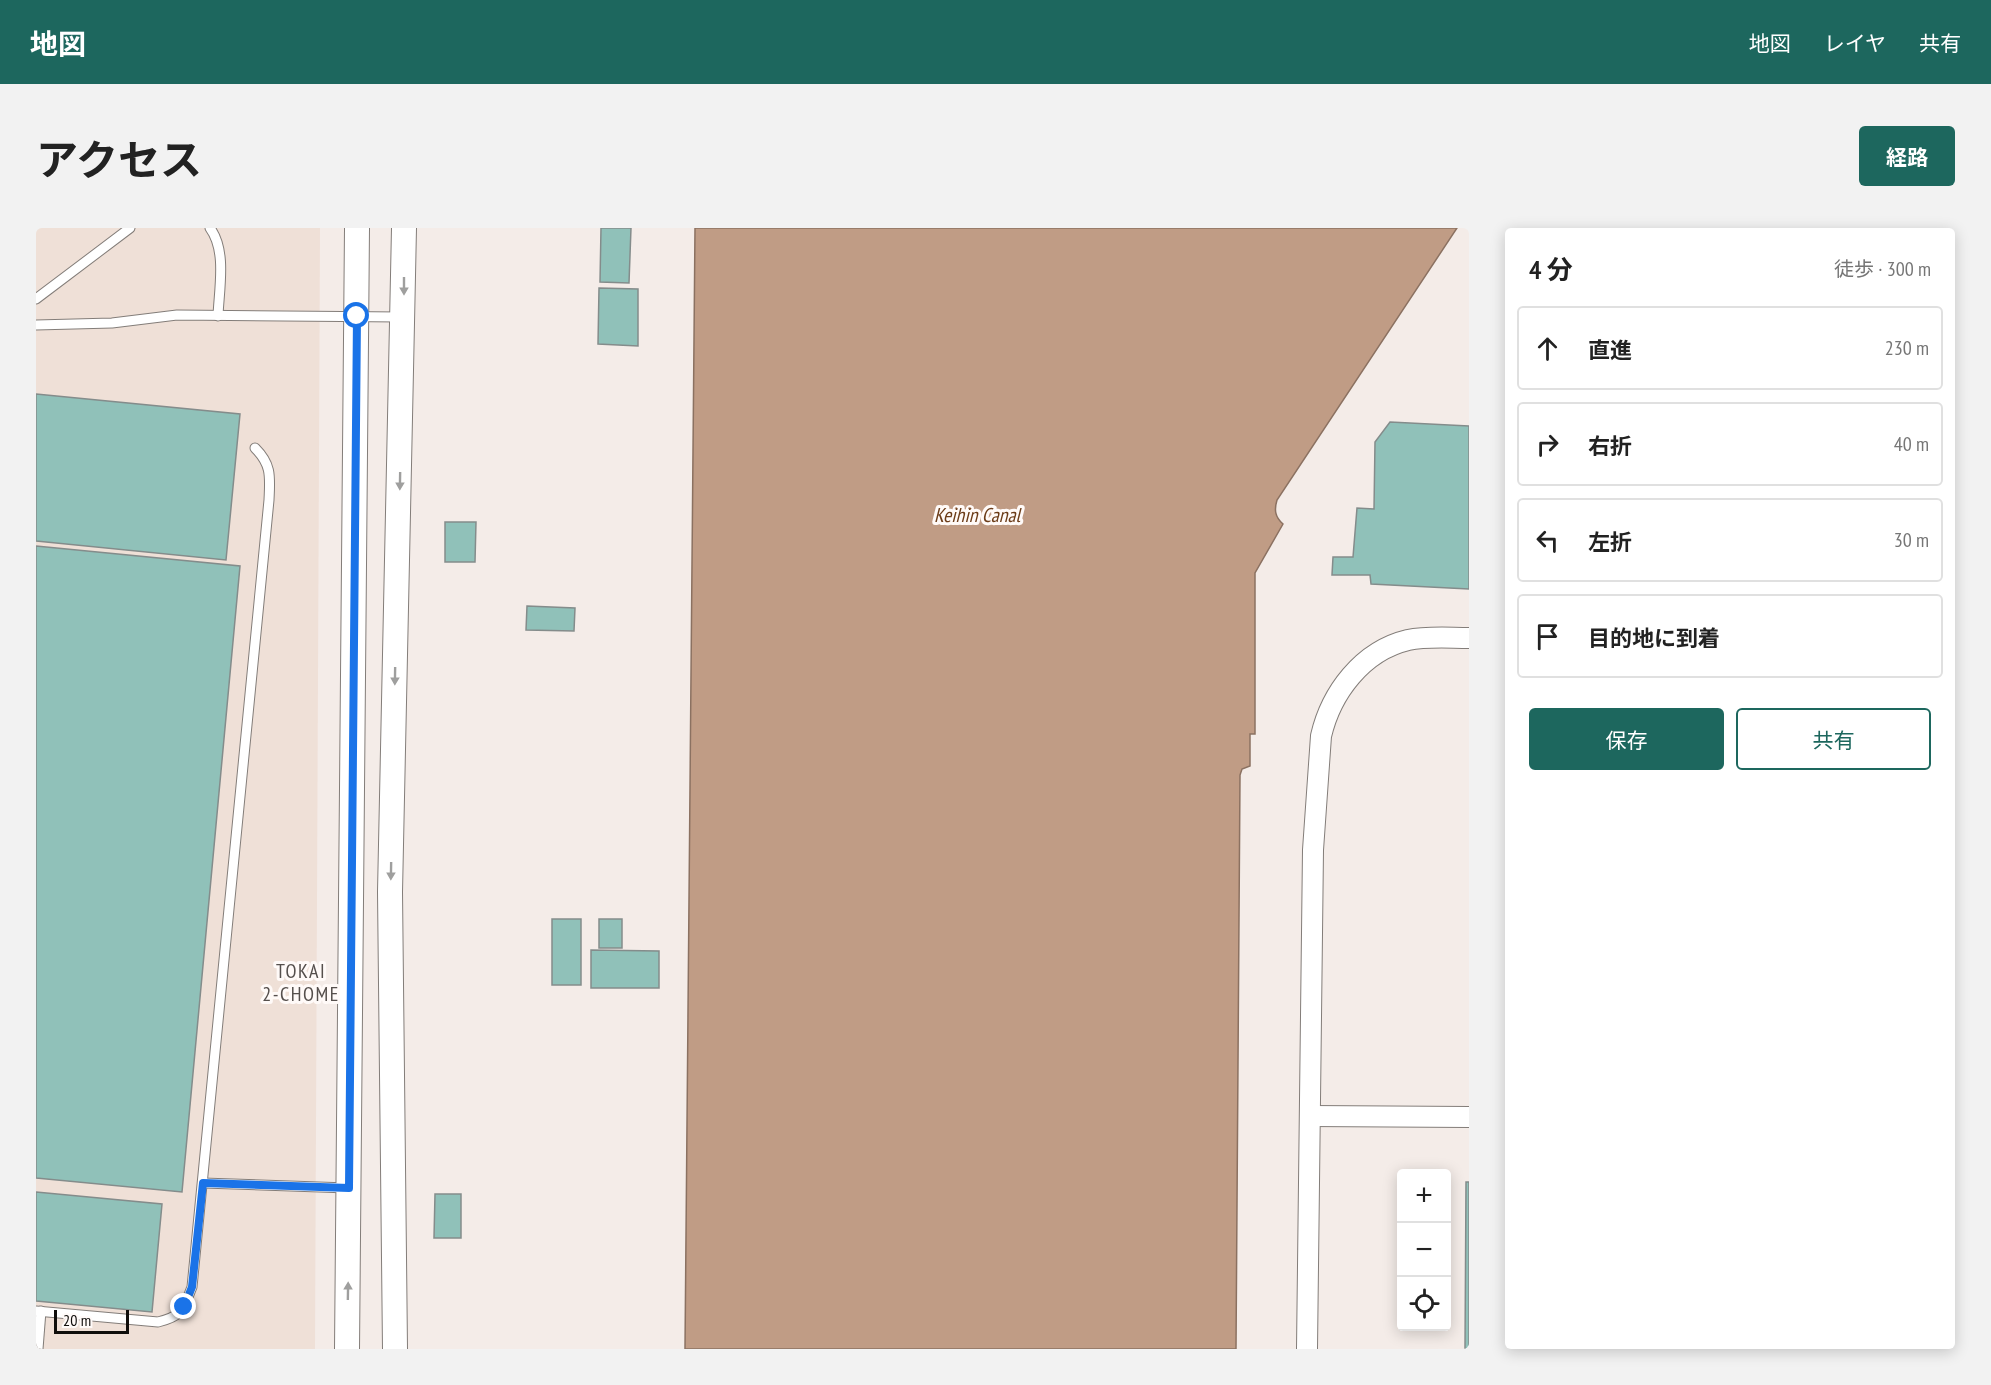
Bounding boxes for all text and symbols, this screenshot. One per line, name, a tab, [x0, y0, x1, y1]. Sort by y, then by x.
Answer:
text: 地図	[30, 25, 86, 62]
text: 地図	[1749, 30, 1791, 57]
text: レイヤ	[1824, 30, 1886, 57]
text: 共有	[1919, 30, 1961, 57]
button: 経路	[1859, 126, 1955, 186]
text: アクセス	[36, 132, 202, 187]
text: 4 分	[1529, 253, 1573, 286]
text: 徒歩 · 300 m	[1834, 256, 1931, 282]
one-way arrow	[399, 277, 409, 296]
route start	[343, 302, 369, 328]
icon: ahead	[1531, 332, 1564, 365]
text: 230 m	[1885, 335, 1929, 361]
text: 直進	[1588, 336, 1632, 364]
icon: right	[1531, 428, 1564, 461]
text: 40 m	[1894, 431, 1929, 457]
text: 右折	[1588, 432, 1632, 460]
one-way arrow	[395, 472, 405, 491]
water label: Keihin Canal	[934, 502, 1022, 528]
icon: left	[1531, 524, 1564, 557]
text: 30 m	[1894, 527, 1929, 553]
text: 左折	[1588, 528, 1632, 556]
icon: arrive	[1531, 620, 1564, 653]
text: 目的地に到着	[1588, 624, 1720, 652]
one-way arrow	[390, 667, 400, 686]
button: 保存	[1529, 708, 1724, 770]
button: 共有	[1736, 708, 1931, 770]
one-way arrow	[386, 862, 395, 881]
district label: TOKAI 2-CHOME	[262, 958, 340, 1007]
map controls	[1397, 1169, 1451, 1331]
button: +	[1397, 1169, 1451, 1223]
button: −	[1397, 1223, 1451, 1277]
button: locate	[1397, 1277, 1451, 1331]
one-way arrow	[343, 1281, 353, 1300]
route end	[170, 1293, 196, 1319]
scale bar	[54, 1307, 129, 1334]
text: 20 m	[63, 1310, 91, 1330]

